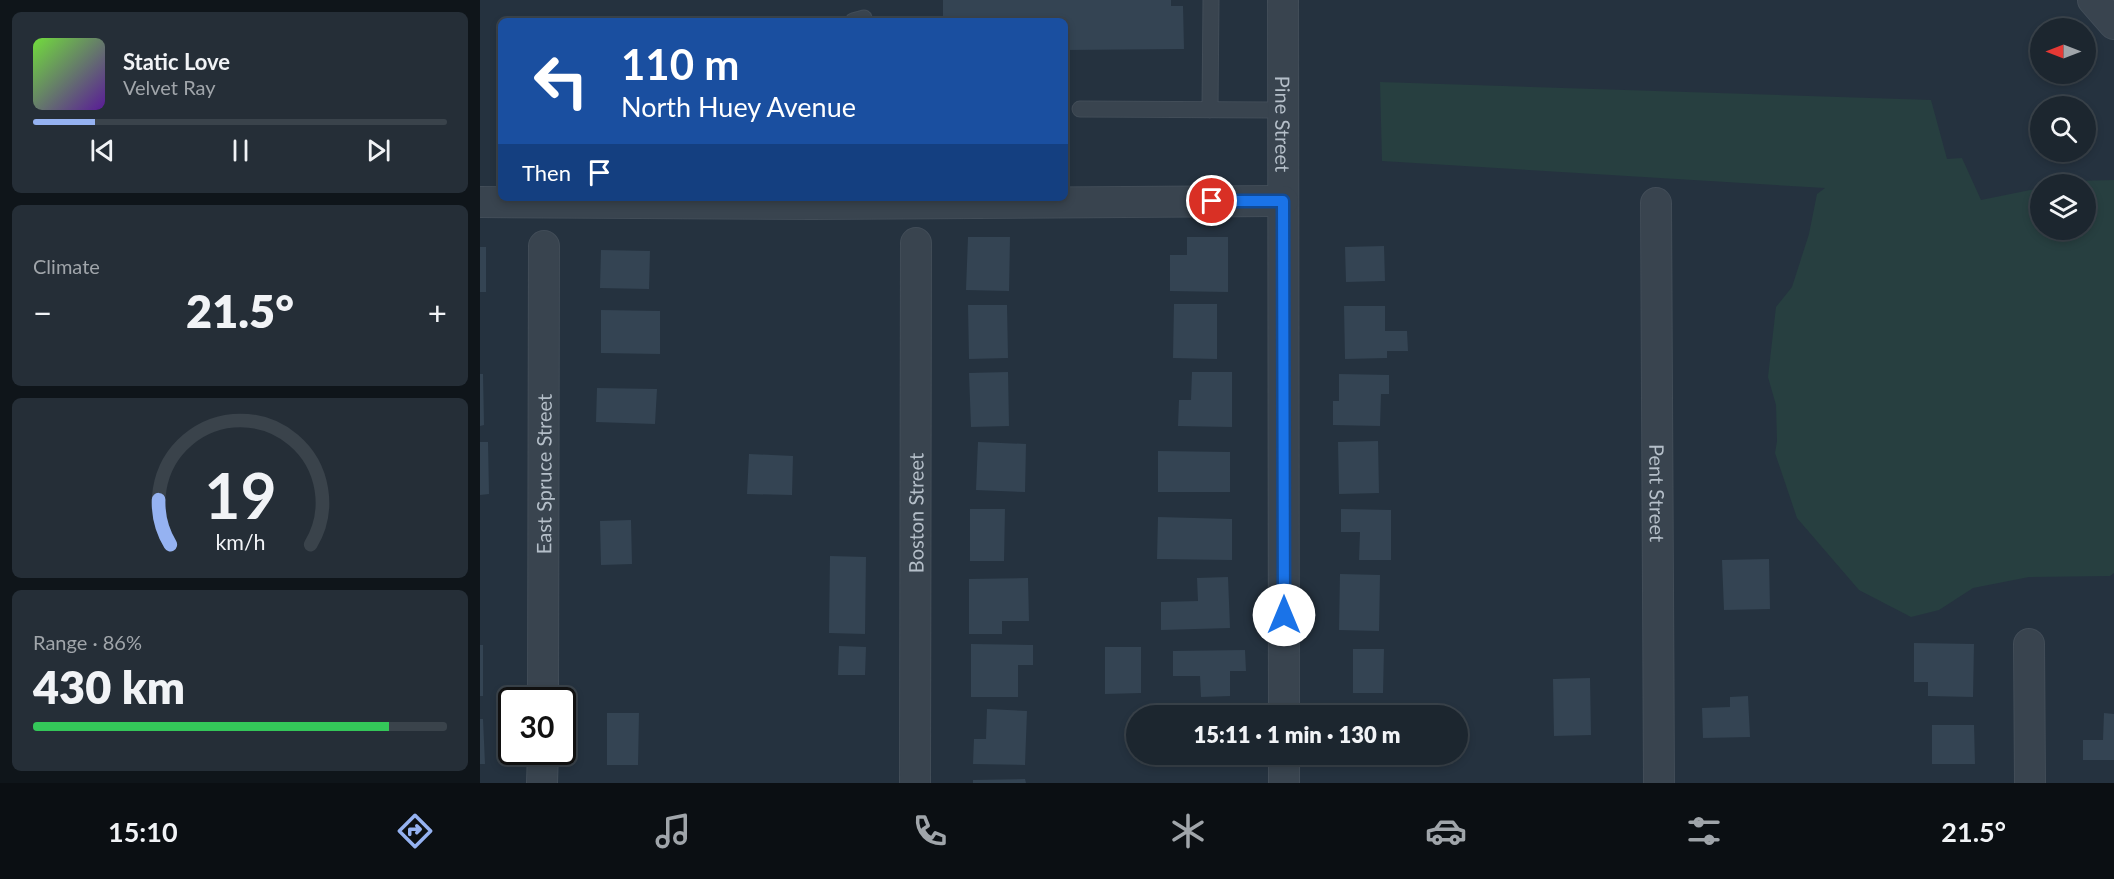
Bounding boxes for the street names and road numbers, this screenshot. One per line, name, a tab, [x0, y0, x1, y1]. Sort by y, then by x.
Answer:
street label: Pine Street	[1271, 76, 1295, 172]
street label: East Spruce Street	[531, 394, 556, 554]
street label: Pent Street	[1645, 444, 1670, 542]
street label: Boston Street	[903, 453, 928, 573]

